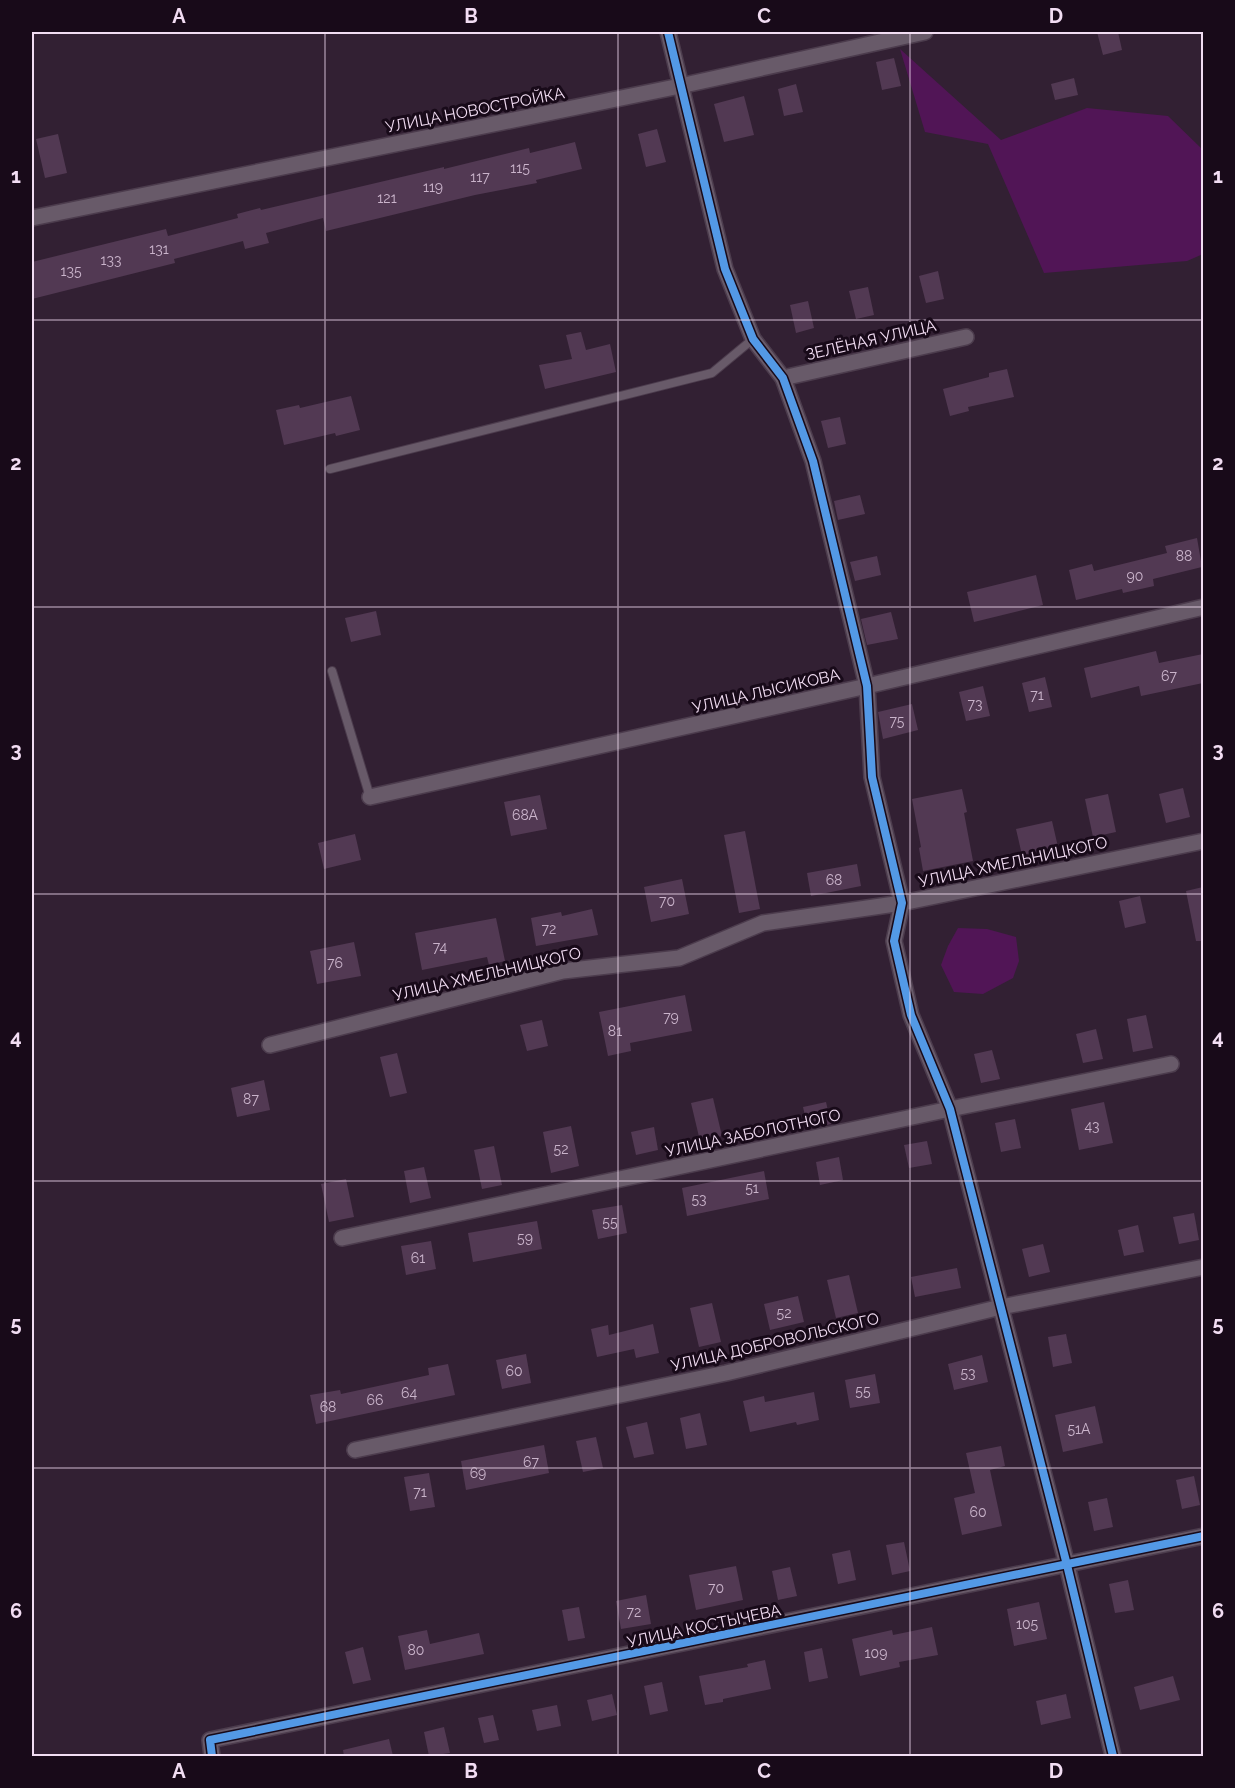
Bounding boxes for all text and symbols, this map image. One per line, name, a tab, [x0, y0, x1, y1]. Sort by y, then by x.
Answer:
text: A	[172, 4, 186, 28]
text: B	[464, 4, 478, 28]
text: C	[757, 4, 771, 28]
text: D	[1049, 4, 1063, 28]
street label: УЛИЦА НОВОСТРОЙКА	[384, 83, 566, 137]
house number: 115	[510, 160, 530, 176]
text: 1	[11, 164, 21, 188]
text: 1	[1213, 164, 1223, 188]
house number: 117	[470, 169, 490, 185]
house number: 119	[423, 179, 443, 195]
house number: 121	[377, 190, 397, 206]
house number: 131	[149, 241, 169, 257]
house number: 133	[101, 252, 121, 268]
house number: 135	[60, 263, 82, 279]
street label: ЗЕЛЁНАЯ УЛИЦА	[804, 315, 938, 364]
text: 2	[10, 451, 22, 475]
text: 2	[1212, 451, 1224, 475]
house number: 88	[1176, 548, 1192, 564]
house number: 90	[1127, 568, 1143, 584]
street label: УЛИЦА ЛЫСИКОВА	[690, 665, 842, 717]
house number: 67	[1161, 668, 1177, 684]
house number: 71	[1030, 687, 1044, 703]
house number: 73	[968, 696, 982, 712]
house number: 75	[890, 713, 905, 729]
text: 3	[10, 738, 22, 762]
text: 3	[1212, 738, 1224, 762]
house number: 68А	[512, 807, 539, 823]
street label: УЛИЦА ХМЕЛЬНИЦКОГО	[917, 833, 1109, 891]
house number: 68	[826, 872, 842, 888]
house number: 70	[659, 893, 675, 909]
house number: 72	[542, 921, 556, 937]
house number: 74	[433, 939, 448, 955]
street label: УЛИЦА ХМЕЛЬНИЦКОГО	[391, 943, 583, 1005]
house number: 76	[327, 955, 343, 971]
house number: 79	[663, 1009, 679, 1025]
house number: 81	[608, 1023, 622, 1039]
text: 4	[10, 1025, 22, 1049]
text: 4	[1212, 1025, 1224, 1049]
house number: 87	[243, 1091, 259, 1107]
street label: УЛИЦА ЗАБОЛОТНОГО	[664, 1105, 842, 1161]
house number: 43	[1084, 1118, 1100, 1134]
house number: 52	[554, 1141, 568, 1157]
house number: 51	[745, 1180, 759, 1196]
house number: 53	[691, 1191, 707, 1207]
house number: 55	[602, 1214, 618, 1230]
house number: 59	[517, 1230, 533, 1246]
house number: 61	[411, 1250, 425, 1266]
house number: 52	[777, 1305, 791, 1321]
street label: УЛИЦА ДОБРОВОЛЬСКОГО	[669, 1309, 881, 1375]
text: 5	[10, 1312, 22, 1336]
text: 5	[1212, 1312, 1224, 1336]
house number: 60	[505, 1363, 523, 1379]
house number: 53	[960, 1365, 976, 1381]
house number: 55	[855, 1383, 871, 1399]
house number: 64	[401, 1385, 417, 1401]
house number: 66	[367, 1392, 383, 1408]
house number: 68	[320, 1399, 336, 1415]
house number: 51А	[1067, 1421, 1091, 1437]
house number: 67	[523, 1454, 539, 1470]
house number: 69	[470, 1465, 486, 1481]
house number: 71	[413, 1484, 427, 1500]
house number: 60	[969, 1504, 987, 1520]
house number: 70	[708, 1580, 724, 1596]
text: 6	[10, 1599, 22, 1623]
text: 6	[1212, 1599, 1224, 1623]
street label: УЛИЦА КОСТЫЧЕВА	[625, 1600, 783, 1652]
house number: 72	[627, 1604, 641, 1620]
house number: 105	[1016, 1616, 1038, 1632]
house number: 80	[408, 1642, 424, 1658]
house number: 109	[865, 1645, 887, 1661]
text: A	[172, 1759, 186, 1783]
text: B	[464, 1759, 478, 1783]
text: C	[757, 1759, 771, 1783]
text: D	[1049, 1759, 1063, 1783]

